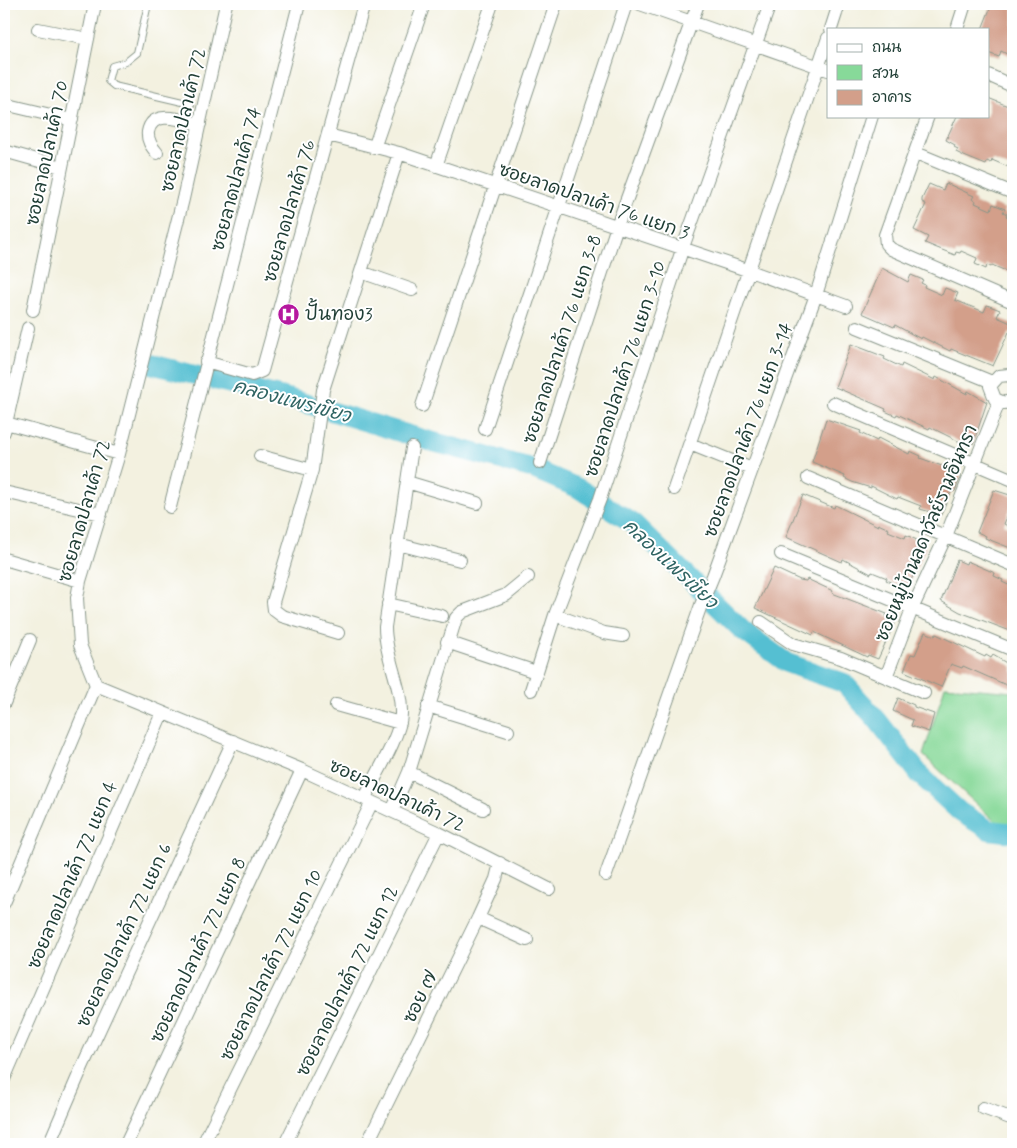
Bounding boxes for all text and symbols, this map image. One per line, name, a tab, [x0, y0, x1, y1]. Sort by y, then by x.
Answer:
legend	[827, 28, 990, 118]
text: ถนน	[872, 38, 901, 58]
street label: ซอยลาดปลาเค้า 72	[155, 46, 212, 195]
text: สวน	[872, 64, 899, 84]
street label: ซอยลาดปลาเค้า 70	[20, 78, 75, 228]
text: อาคาร	[872, 88, 912, 108]
street label: ซอยลาดปลาเค้า 74	[205, 104, 268, 254]
street label: ซอยลาดปลาเค้า 76	[257, 137, 322, 285]
street label: ซอยลาดปลาเค้า 76 แยก 3	[495, 157, 693, 246]
street label: ซอยลาดปลาเค้า 76 แยก 3-8	[517, 231, 608, 447]
street label: ซอยลาดปลาเค้า 76 แยก 3-10	[579, 258, 672, 481]
place label: ปั้นทอง3	[305, 298, 373, 327]
hospital icon: ปั้นทอง3	[277, 302, 301, 326]
street label: ซอยลาดปลาเค้า 76 แยก 3-14	[698, 319, 799, 541]
water label: คลองแพรเขียว	[230, 374, 355, 430]
street label: ซอยหมู่บ้านลดาวัลย์รามอินทรา	[868, 420, 985, 646]
street label: ซอยลาดปลาเค้า 72	[52, 437, 117, 585]
water label: คลองแพรเขียว	[617, 514, 724, 616]
street label: ซอยลาดปลาเค้า 72	[325, 753, 469, 838]
street label: ซอยลาดปลาเค้า 72 แยก 4	[21, 777, 123, 973]
street label: ซอยลาดปลาเค้า 72 แยก 6	[71, 839, 178, 1031]
street label: ซอยลาดปลาเค้า 72 แยก 8	[144, 854, 252, 1047]
street label: ซอยลาดปลาเค้า 72 แยก 10	[214, 865, 329, 1065]
street label: ซอยลาดปลาเค้า 72 แยก 12	[290, 882, 405, 1081]
street label: ซอย ๗	[398, 967, 444, 1027]

